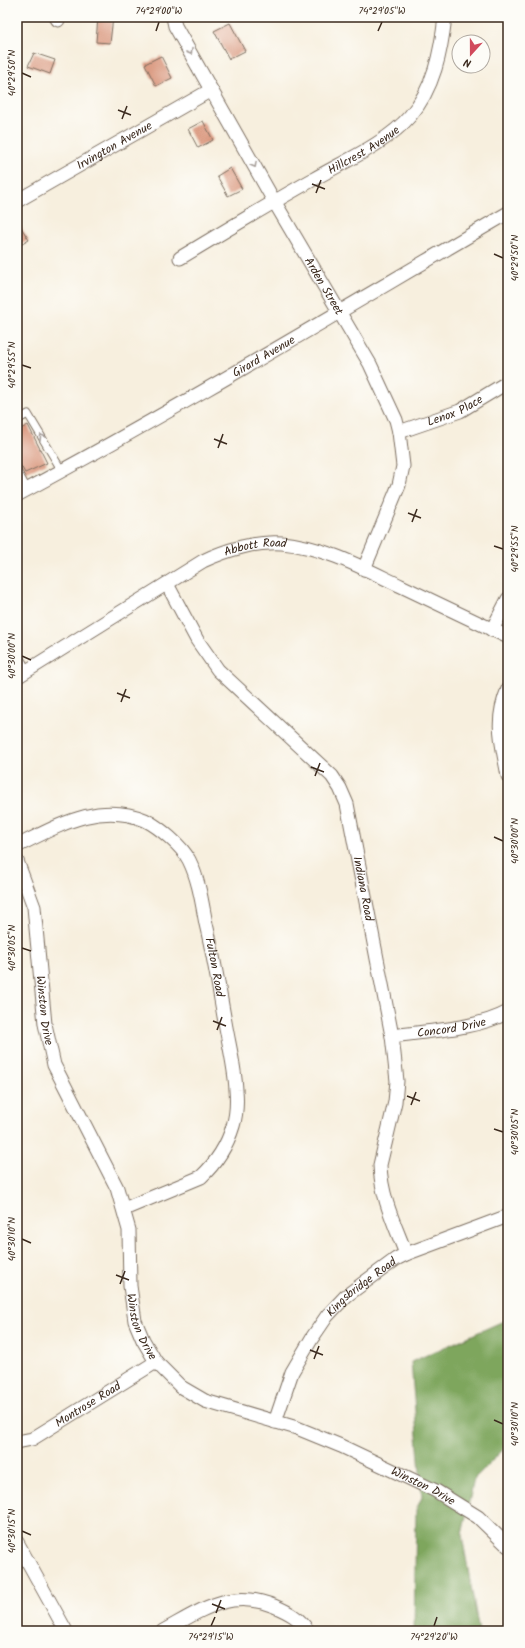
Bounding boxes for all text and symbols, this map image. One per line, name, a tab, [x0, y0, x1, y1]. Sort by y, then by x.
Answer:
text: 74°29'00"W	[136, 3, 183, 19]
text: 74°29'05"W	[358, 3, 406, 19]
north arrow	[451, 34, 491, 74]
one-way arrow	[185, 48, 193, 55]
text: 40°29'50"N	[4, 50, 20, 96]
text: N	[461, 53, 474, 72]
street label: Irvington Avenue	[73, 116, 156, 175]
street label: Hillcrest Avenue	[324, 121, 405, 180]
one-way arrow	[249, 161, 256, 168]
text: 40°29'50"N	[507, 235, 523, 281]
street label: Arden Street	[299, 254, 348, 319]
street label: Girard Avenue	[229, 331, 299, 382]
text: 40°29'55"N	[4, 341, 20, 388]
street label: Lenox Place	[425, 390, 487, 432]
one-way arrow	[40, 434, 47, 441]
text: 40°29'55"N	[507, 525, 523, 572]
street label: Abbott Road	[221, 534, 289, 562]
text: 40°30'00"N	[4, 633, 20, 679]
text: 40°30'00"N	[507, 818, 523, 864]
street label: Indiana Road	[347, 855, 379, 924]
text: 40°30'05"N	[4, 925, 20, 971]
street label: Fulton Road	[199, 936, 230, 1000]
street label: Winston Drive	[30, 975, 59, 1048]
street label: Concord Drive	[416, 1012, 489, 1043]
text: 40°30'05"N	[507, 1109, 523, 1155]
text: 40°30'10"N	[4, 1217, 20, 1261]
street label: Kingsbridge Road	[322, 1252, 402, 1321]
street label: Winston Drive	[121, 1292, 162, 1364]
street label: Montrose Road	[51, 1376, 126, 1433]
text: 40°30'10"N	[507, 1402, 523, 1446]
street label: Winston Drive	[388, 1462, 459, 1511]
text: 40°30'15"N	[4, 1508, 20, 1553]
text: 74°29'15"W	[188, 1629, 234, 1645]
text: 74°29'20"W	[410, 1629, 458, 1645]

